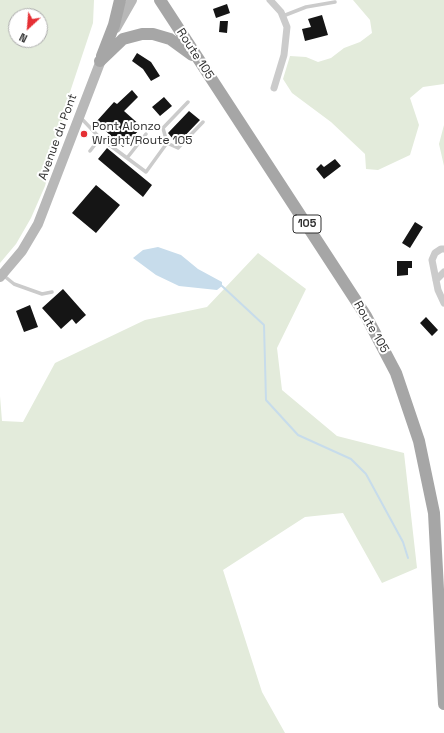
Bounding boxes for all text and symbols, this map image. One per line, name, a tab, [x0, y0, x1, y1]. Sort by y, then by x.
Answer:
north arrow	[8, 8, 48, 48]
street label: Route 105	[173, 26, 217, 82]
text: N	[17, 30, 30, 46]
street label: Avenue du Pont	[36, 92, 80, 182]
place label: Pont Alonzo Wright/Route 105	[92, 120, 193, 148]
marker: Pont Alonzo Wright/Route 105	[79, 129, 89, 139]
road number: 105	[293, 215, 321, 233]
street label: Route 105	[350, 298, 392, 356]

